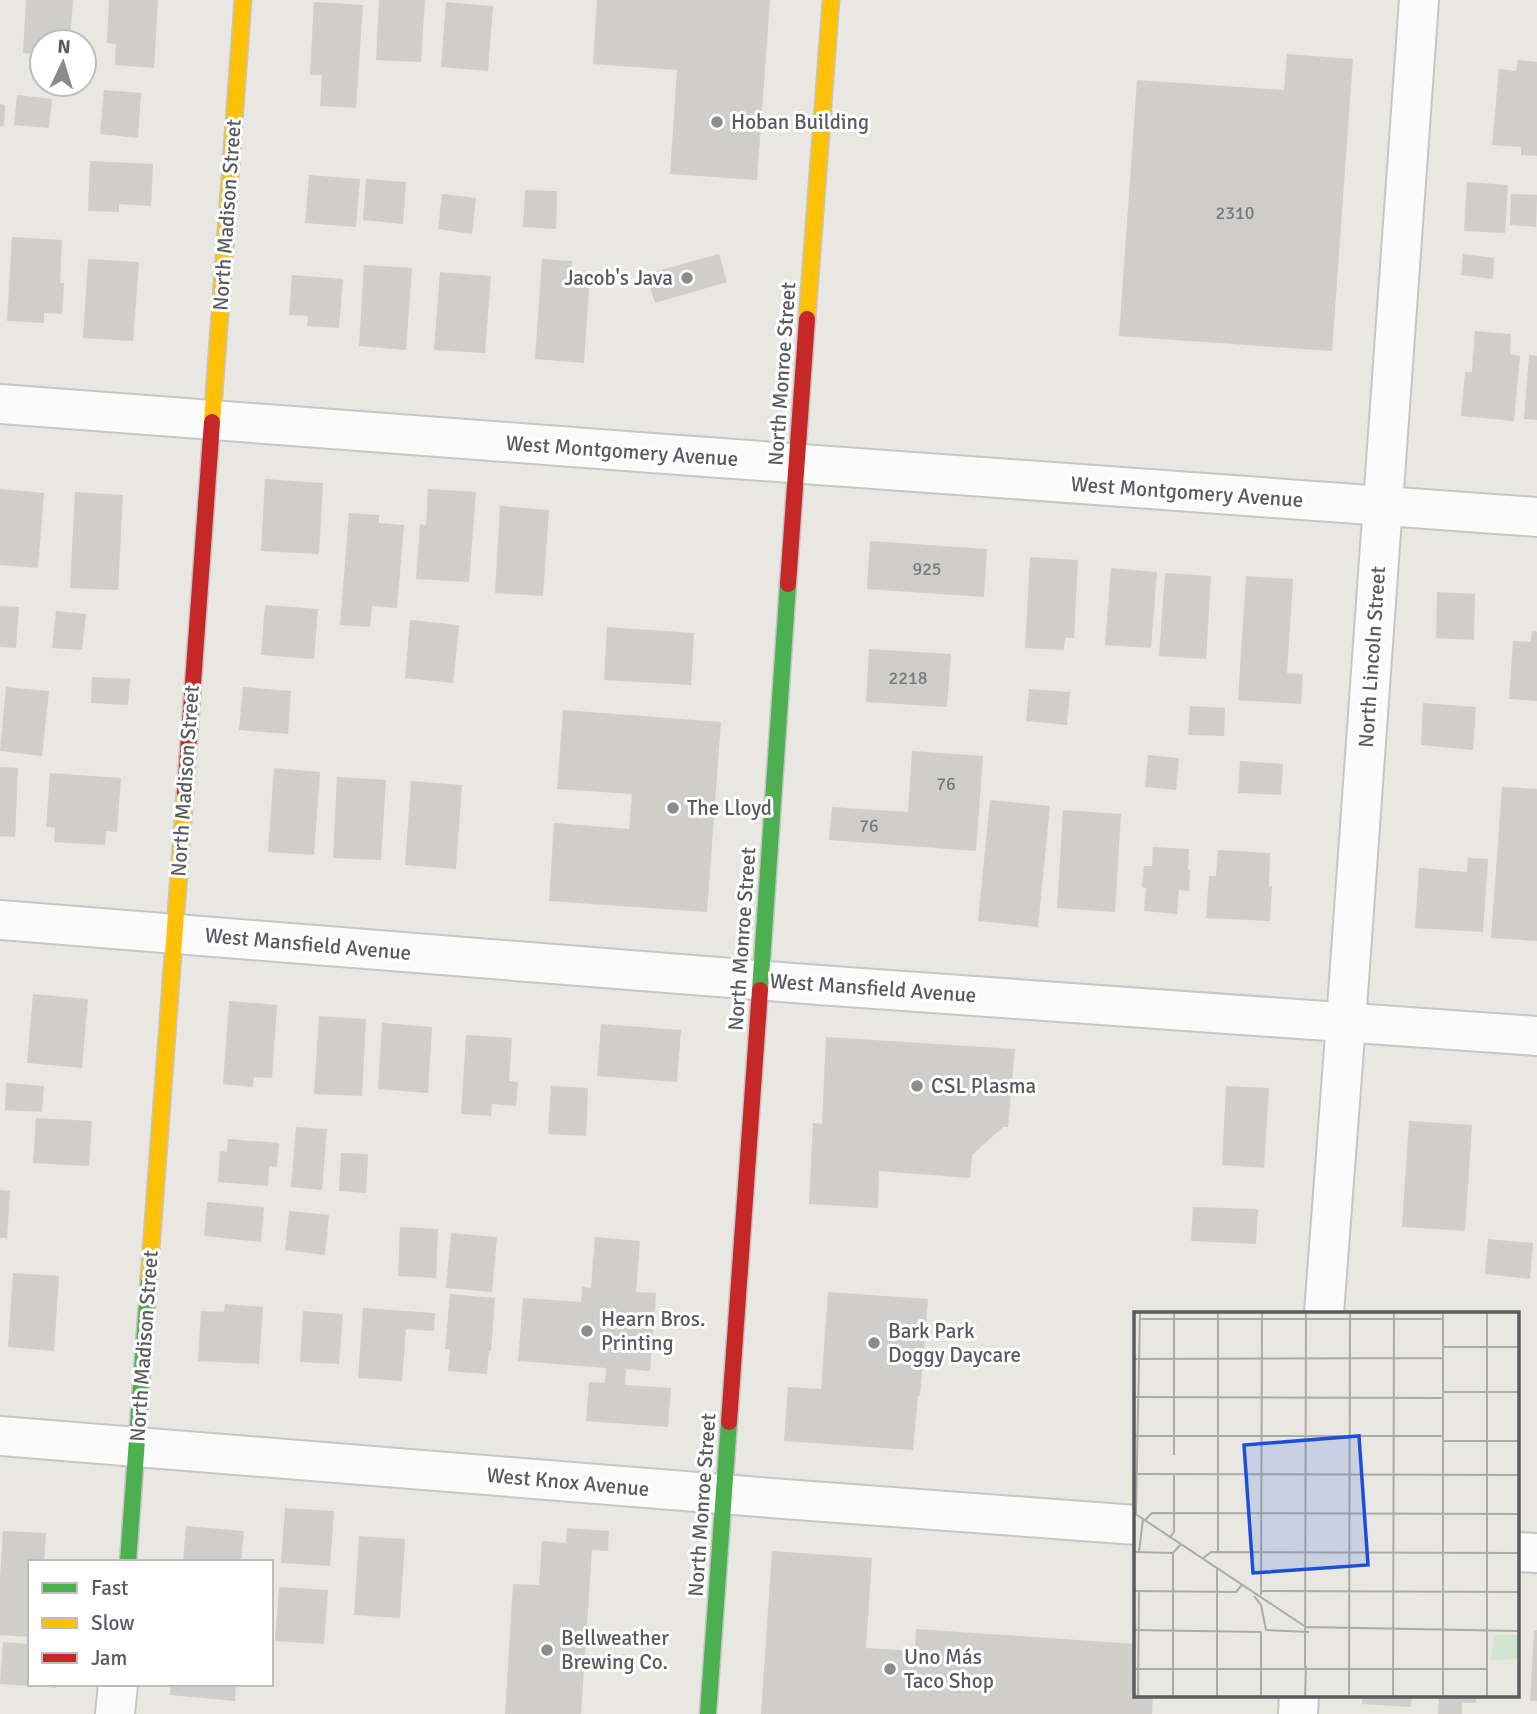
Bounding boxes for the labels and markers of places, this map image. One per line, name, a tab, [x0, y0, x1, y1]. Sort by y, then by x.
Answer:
place label: Hoban Building	[731, 109, 869, 135]
marker: Hoban Building	[709, 114, 725, 130]
place label: Jacob's Java	[564, 265, 673, 291]
marker: Jacob's Java	[679, 270, 695, 286]
place label: The Lloyd	[687, 795, 772, 821]
marker: The Lloyd	[665, 800, 681, 816]
place label: CSL Plasma	[931, 1073, 1036, 1099]
marker: CSL Plasma	[909, 1078, 925, 1094]
place label: Hearn Bros. Printing	[601, 1306, 705, 1356]
place label: Bark Park Doggy Daycare	[888, 1318, 1021, 1368]
marker: Hearn Bros. Printing	[579, 1323, 595, 1339]
marker: Bark Park Doggy Daycare	[866, 1335, 882, 1351]
place label: Bellweather Brewing Co.	[561, 1625, 669, 1675]
marker: Bellweather Brewing Co.	[539, 1642, 555, 1658]
place label: Uno Más Taco Shop	[904, 1644, 994, 1694]
marker: Uno Más Taco Shop	[882, 1661, 898, 1677]

